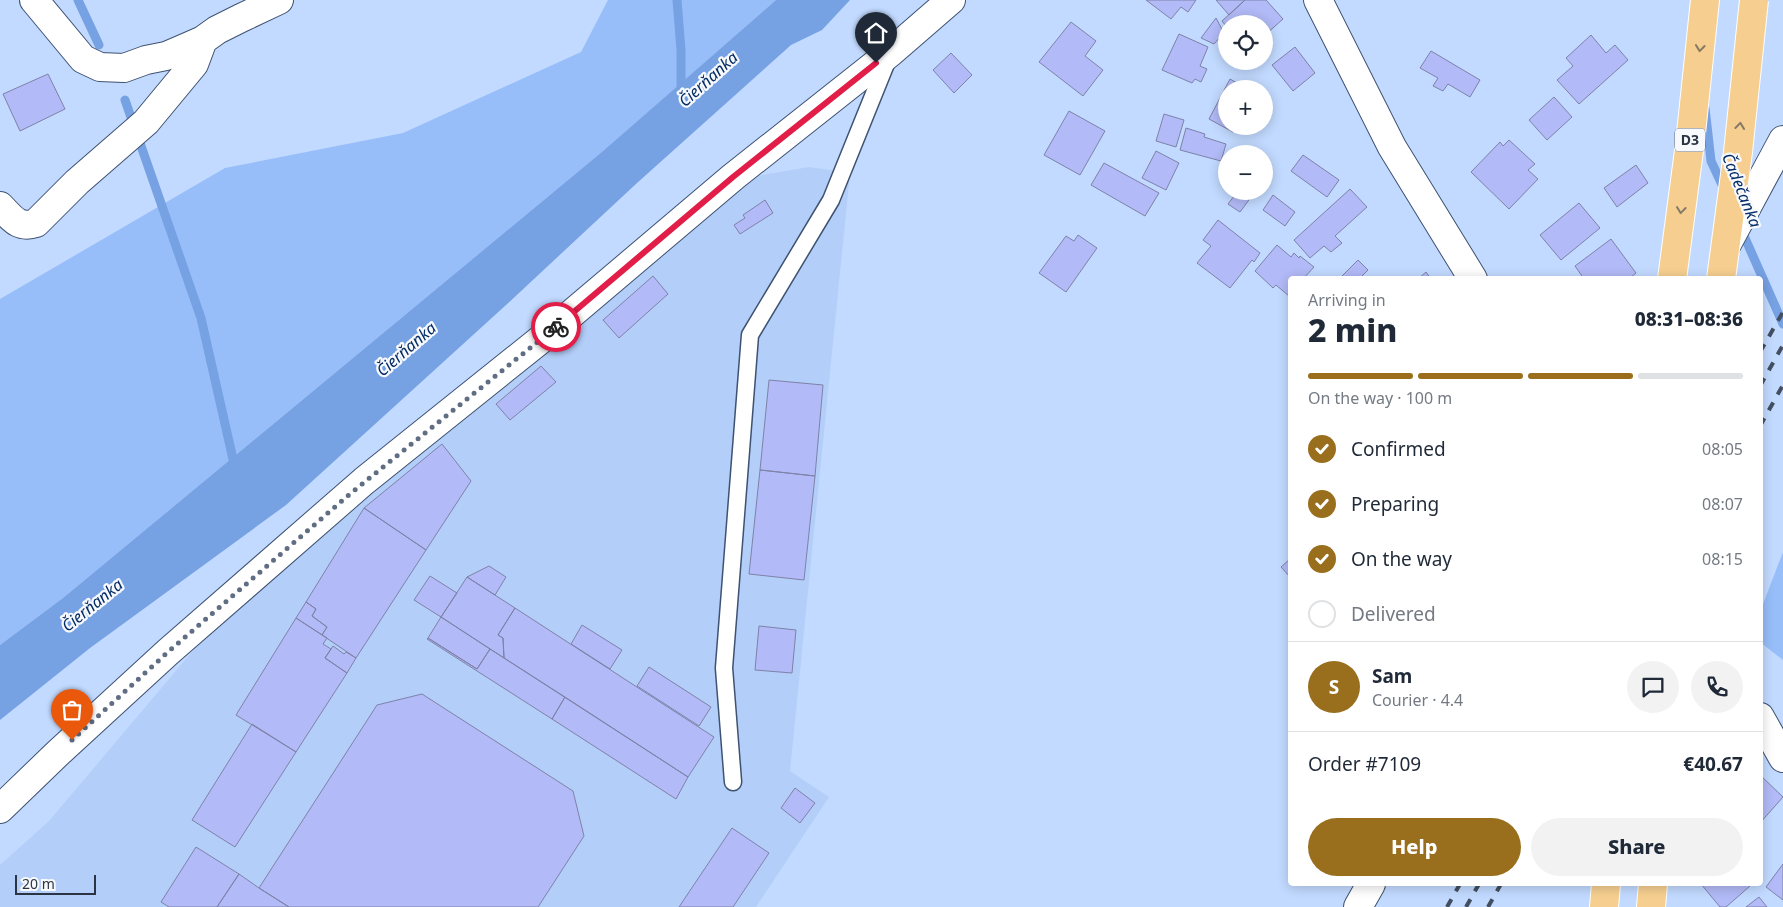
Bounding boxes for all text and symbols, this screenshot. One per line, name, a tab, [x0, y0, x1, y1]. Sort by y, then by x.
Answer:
pin	[855, 12, 897, 63]
map controls	[1218, 15, 1273, 200]
button: locate	[1218, 15, 1273, 70]
icon: home	[862, 19, 890, 47]
one-way arrow	[1695, 45, 1706, 53]
water label: Čierňanka	[674, 47, 742, 111]
button: +	[1218, 80, 1273, 135]
one-way arrow	[1734, 122, 1745, 130]
road number: D3	[1675, 128, 1705, 152]
button: −	[1218, 145, 1273, 200]
water label: Čadečanka	[1717, 150, 1767, 230]
one-way arrow	[1676, 206, 1687, 214]
text: Arriving in	[1308, 289, 1386, 311]
courier	[531, 302, 581, 352]
text: 08:31–08:36	[1635, 306, 1743, 332]
text: 2 min	[1308, 308, 1397, 351]
icon: bike	[542, 313, 570, 341]
water label: Čierňanka	[371, 317, 441, 381]
text: On the way · 100 m	[1308, 387, 1452, 409]
icon: check	[1308, 435, 1336, 463]
text: Confirmed	[1351, 436, 1446, 462]
text: 08:05	[1702, 438, 1743, 460]
icon: check	[1308, 490, 1336, 518]
text: Preparing	[1351, 491, 1439, 517]
text: 08:07	[1702, 493, 1743, 515]
icon: check	[1308, 545, 1336, 573]
text: On the way	[1351, 546, 1452, 572]
text: 08:15	[1702, 548, 1743, 570]
water label: Čierňanka	[57, 574, 127, 636]
text: Delivered	[1351, 601, 1436, 627]
button: chat	[1627, 661, 1679, 713]
button: phone	[1691, 661, 1743, 713]
text: Sam	[1372, 663, 1412, 689]
text: S	[1329, 674, 1339, 700]
pin	[51, 689, 93, 740]
text: Courier · 4.4	[1372, 689, 1463, 711]
icon: bag	[58, 696, 86, 724]
text: Order #7109	[1308, 751, 1421, 777]
text: €40.67	[1683, 751, 1743, 777]
button: Help	[1308, 818, 1521, 876]
button: Share	[1531, 818, 1743, 876]
scale bar	[15, 872, 96, 895]
text: 20 m	[22, 874, 55, 893]

